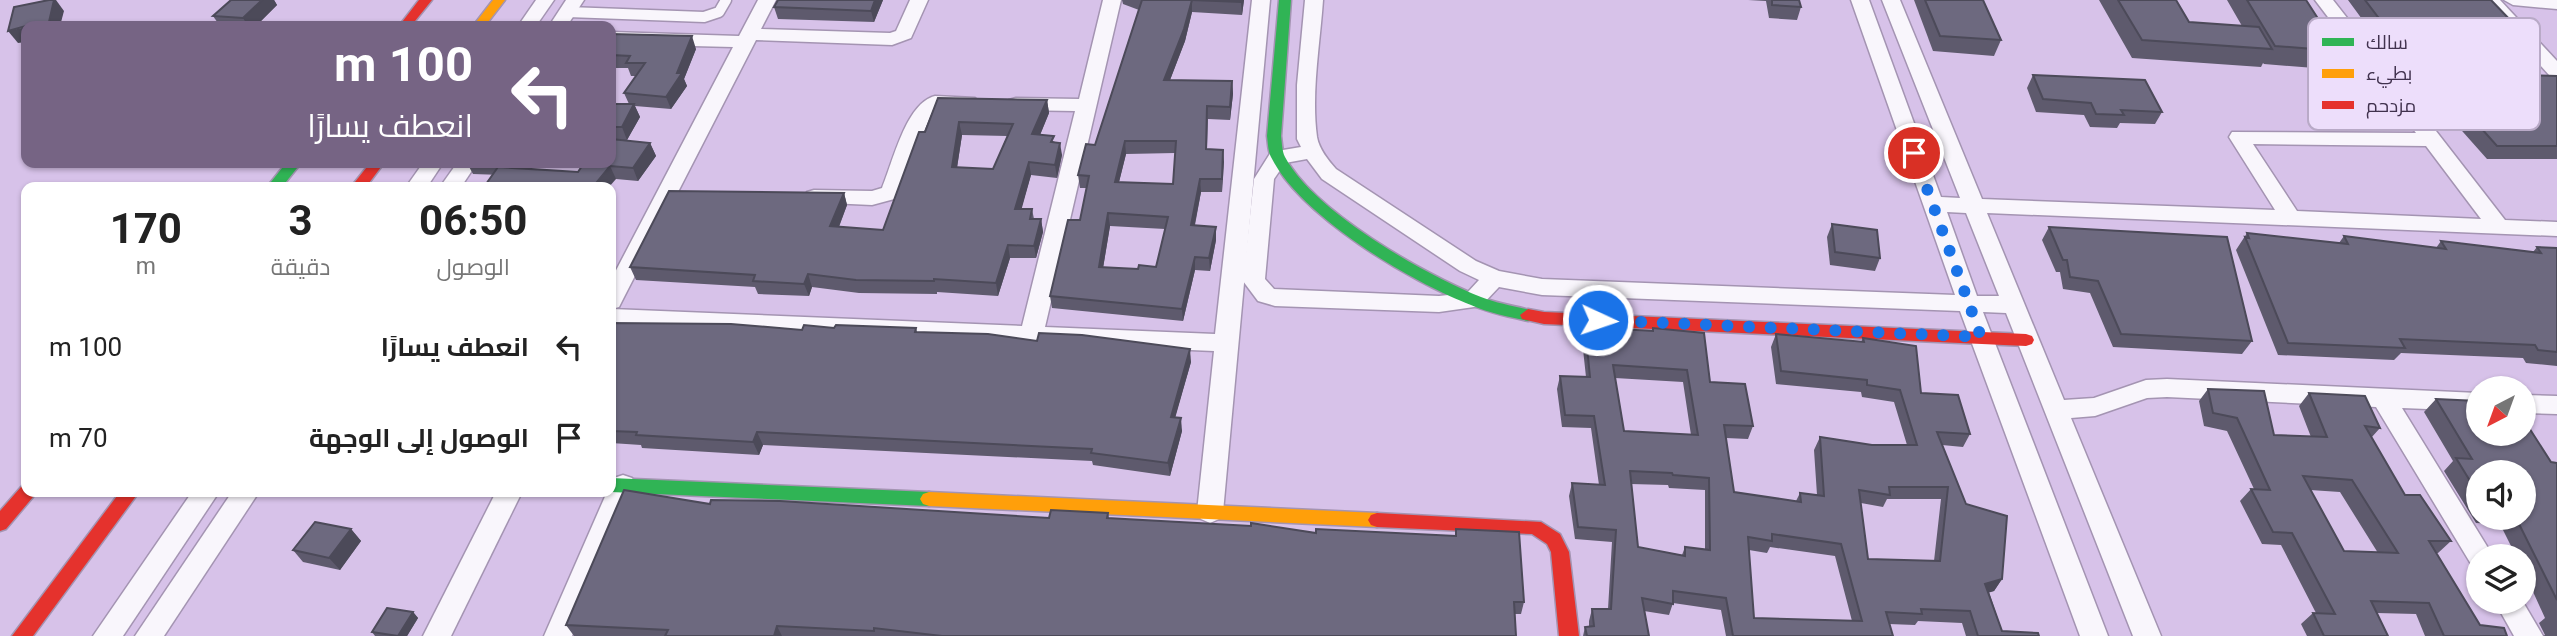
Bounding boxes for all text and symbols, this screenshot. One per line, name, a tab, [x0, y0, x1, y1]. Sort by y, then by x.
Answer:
legend	[2308, 18, 2540, 130]
text: سالك	[2366, 31, 2408, 54]
text: 100 m	[334, 36, 473, 93]
icon: left	[497, 49, 588, 140]
text: بطيء	[2366, 62, 2412, 88]
text: مزدحم	[2366, 94, 2416, 119]
text: انعطف يسارًا	[307, 107, 473, 145]
pin	[1884, 123, 1944, 183]
icon: arrive	[1895, 134, 1933, 172]
text: 3	[288, 196, 313, 245]
text: 06:50	[419, 196, 527, 245]
text: 170	[110, 204, 182, 253]
text: m	[136, 253, 156, 280]
text: دقيقة	[271, 254, 330, 281]
text: الوصول	[437, 254, 510, 281]
position arrow	[1561, 283, 1635, 357]
icon: left	[550, 328, 588, 366]
text: 100 m	[49, 332, 122, 362]
text: انعطف يسارًا	[381, 332, 529, 362]
north arrow	[2466, 376, 2536, 446]
map controls	[2466, 376, 2536, 614]
icon: arrive	[550, 419, 588, 457]
text: 70 m	[49, 423, 108, 453]
text: الوصول إلى الوجهة	[309, 423, 529, 453]
button: sound	[2466, 460, 2536, 530]
button: layers	[2466, 544, 2536, 614]

